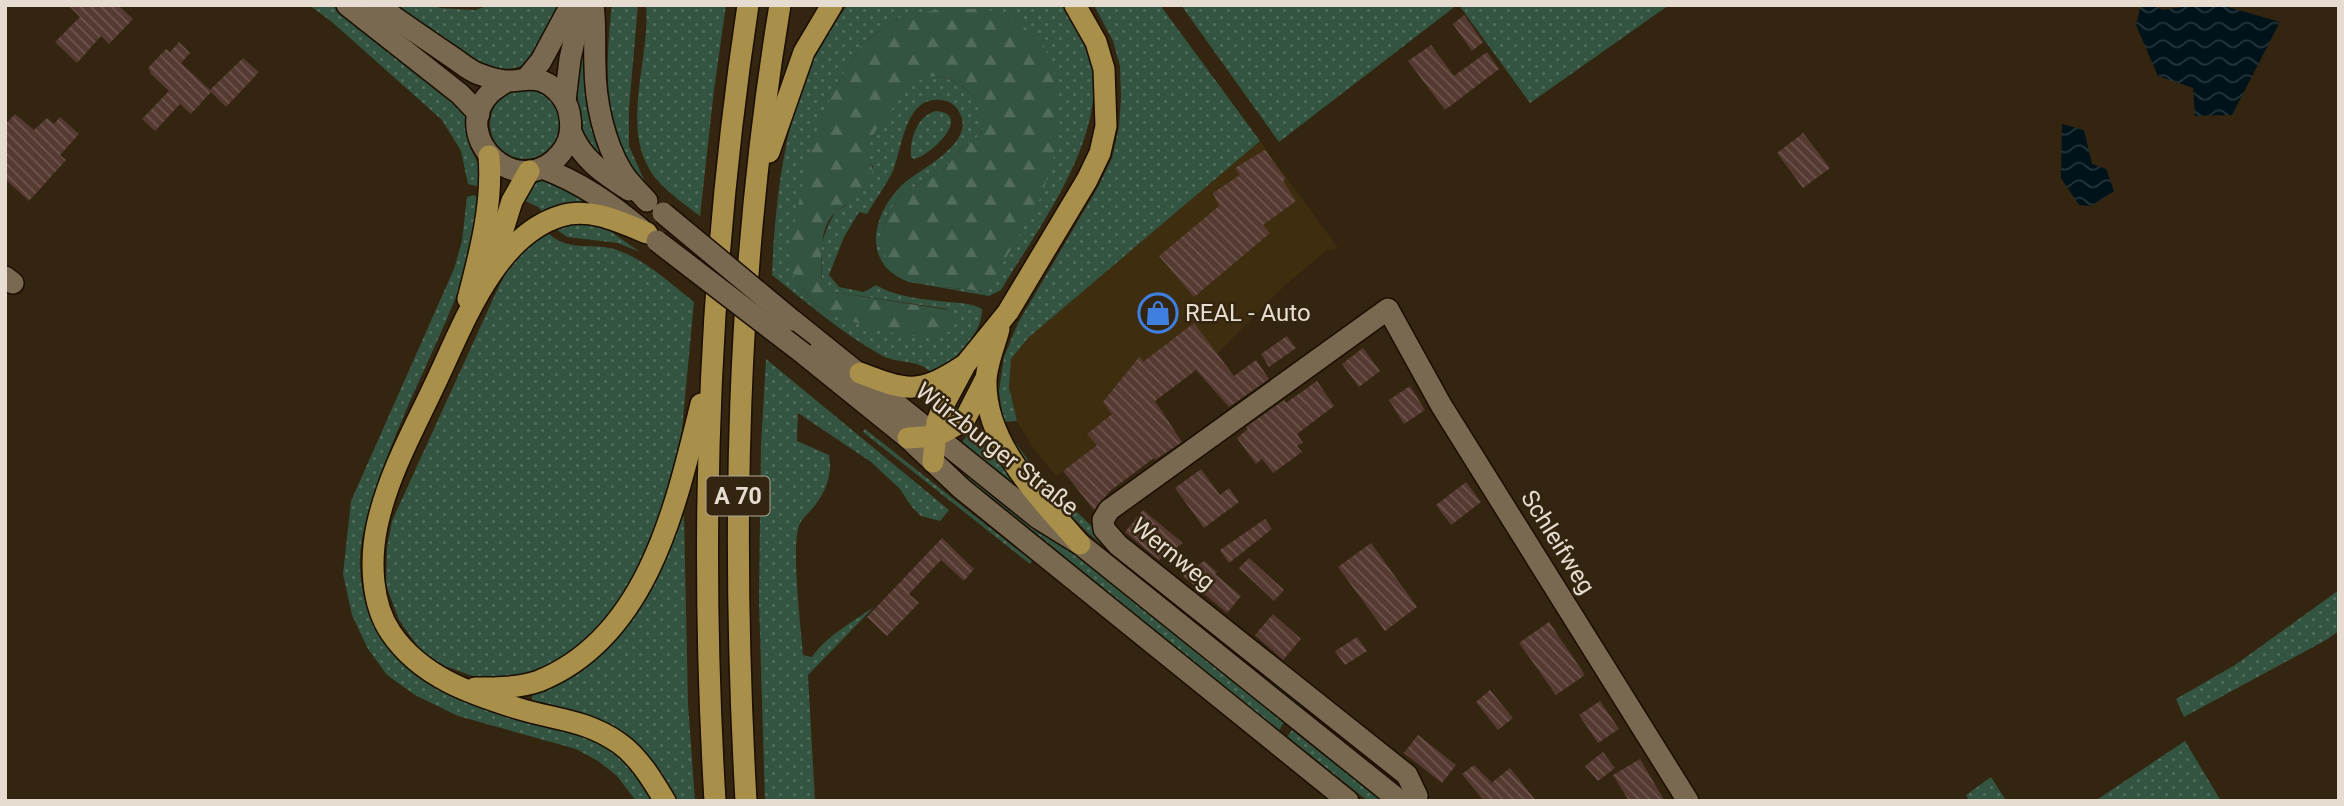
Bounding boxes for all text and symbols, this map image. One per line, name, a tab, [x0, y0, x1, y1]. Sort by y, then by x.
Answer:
shop icon: REAL - Auto	[1137, 292, 1179, 334]
place label: REAL - Auto	[1185, 299, 1311, 327]
street label: Würzburger Straße	[910, 377, 1084, 521]
road number: A 70	[706, 476, 770, 516]
street label: Schleifweg	[1515, 485, 1601, 599]
street label: Wernweg	[1126, 512, 1220, 596]

